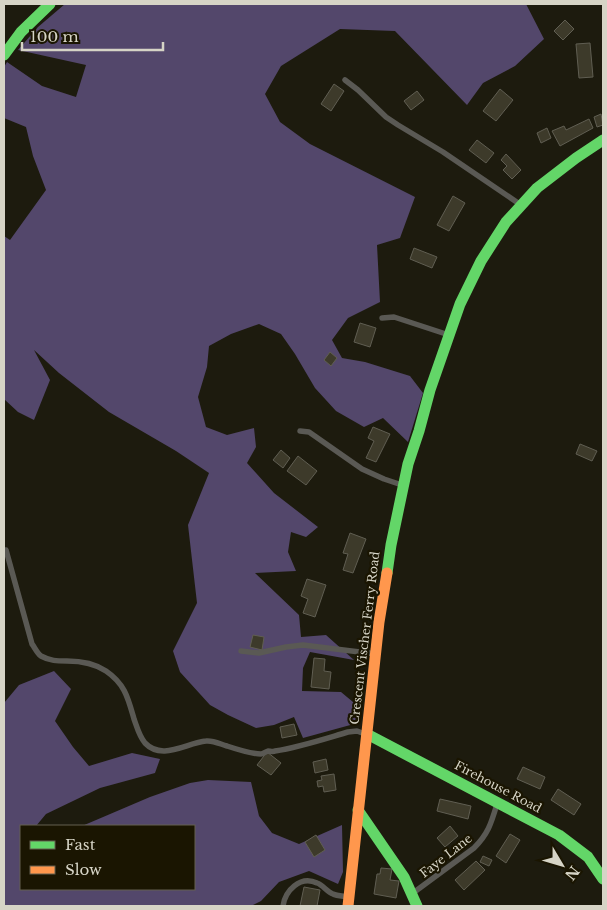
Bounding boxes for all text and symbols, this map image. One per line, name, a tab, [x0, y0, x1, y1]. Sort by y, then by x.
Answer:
scale bar	[22, 20, 164, 52]
text: 100 m	[30, 27, 79, 46]
street label: Crescent Vischer Ferry Road	[346, 550, 383, 725]
street label: Firehouse Road	[452, 757, 544, 816]
legend	[20, 825, 195, 890]
street label: Faye Lane	[417, 830, 475, 881]
text: Fast	[65, 835, 96, 854]
north arrow	[537, 840, 587, 890]
text: Slow	[65, 860, 102, 879]
text: N	[561, 862, 583, 884]

